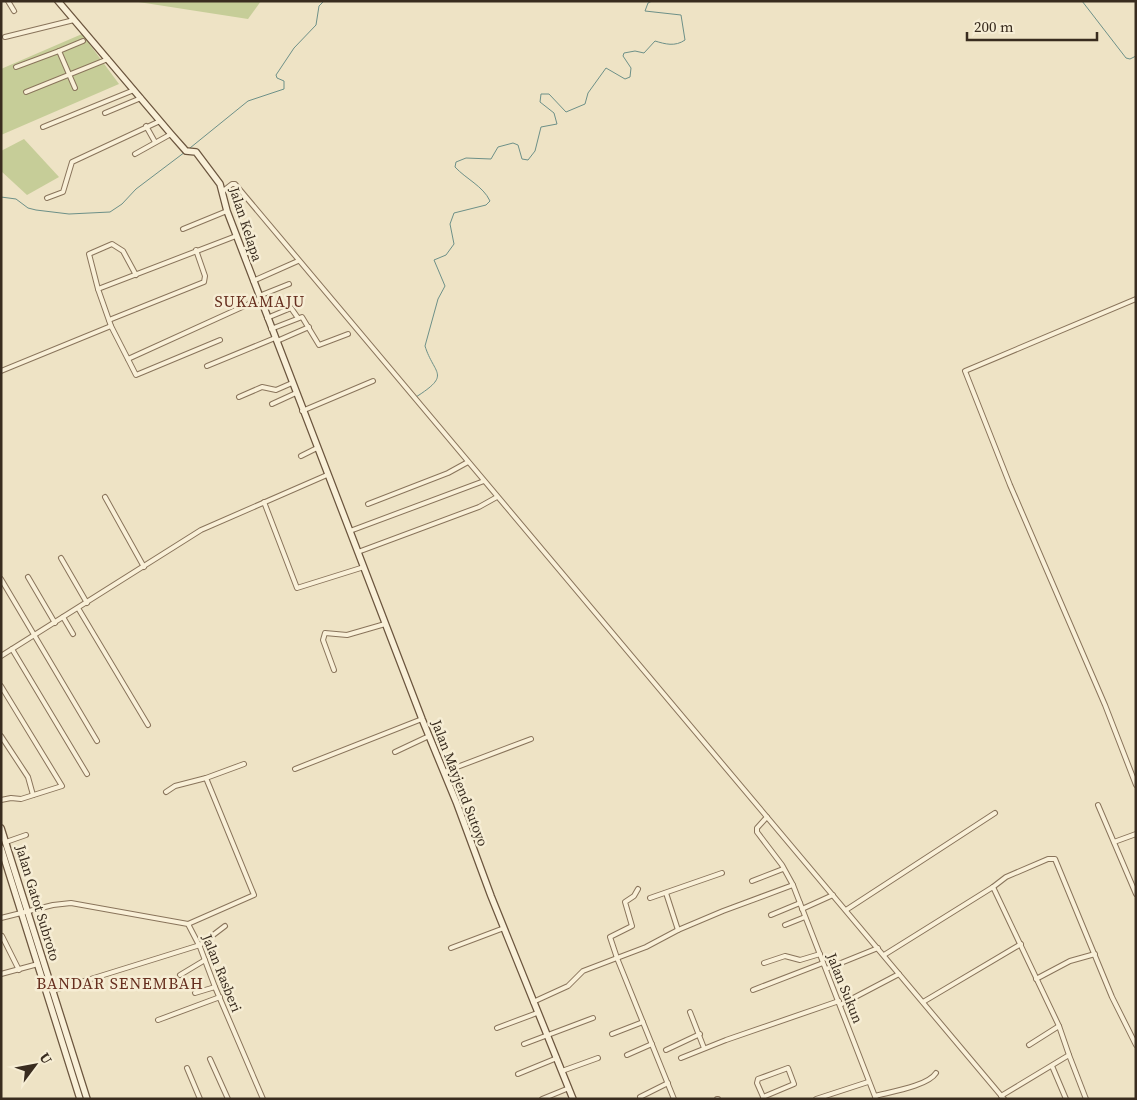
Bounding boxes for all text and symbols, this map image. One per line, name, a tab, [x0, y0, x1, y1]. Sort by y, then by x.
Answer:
scale bar	[967, 10, 1097, 42]
text: 200 m	[974, 16, 1014, 37]
street label: Jalan Kelapa	[224, 183, 268, 265]
district label: SUKAMAJU	[215, 290, 305, 312]
street label: Jalan Mayjend Sutoyo	[426, 716, 493, 849]
street label: Jalan Gatot Subroto	[11, 842, 65, 964]
street label: Jalan Rasberi	[197, 930, 247, 1015]
street label: Jalan Sukun	[821, 949, 868, 1027]
district label: BANDAR SENEMBAH	[36, 972, 204, 994]
north arrow	[10, 1040, 60, 1090]
text: U	[35, 1048, 57, 1068]

